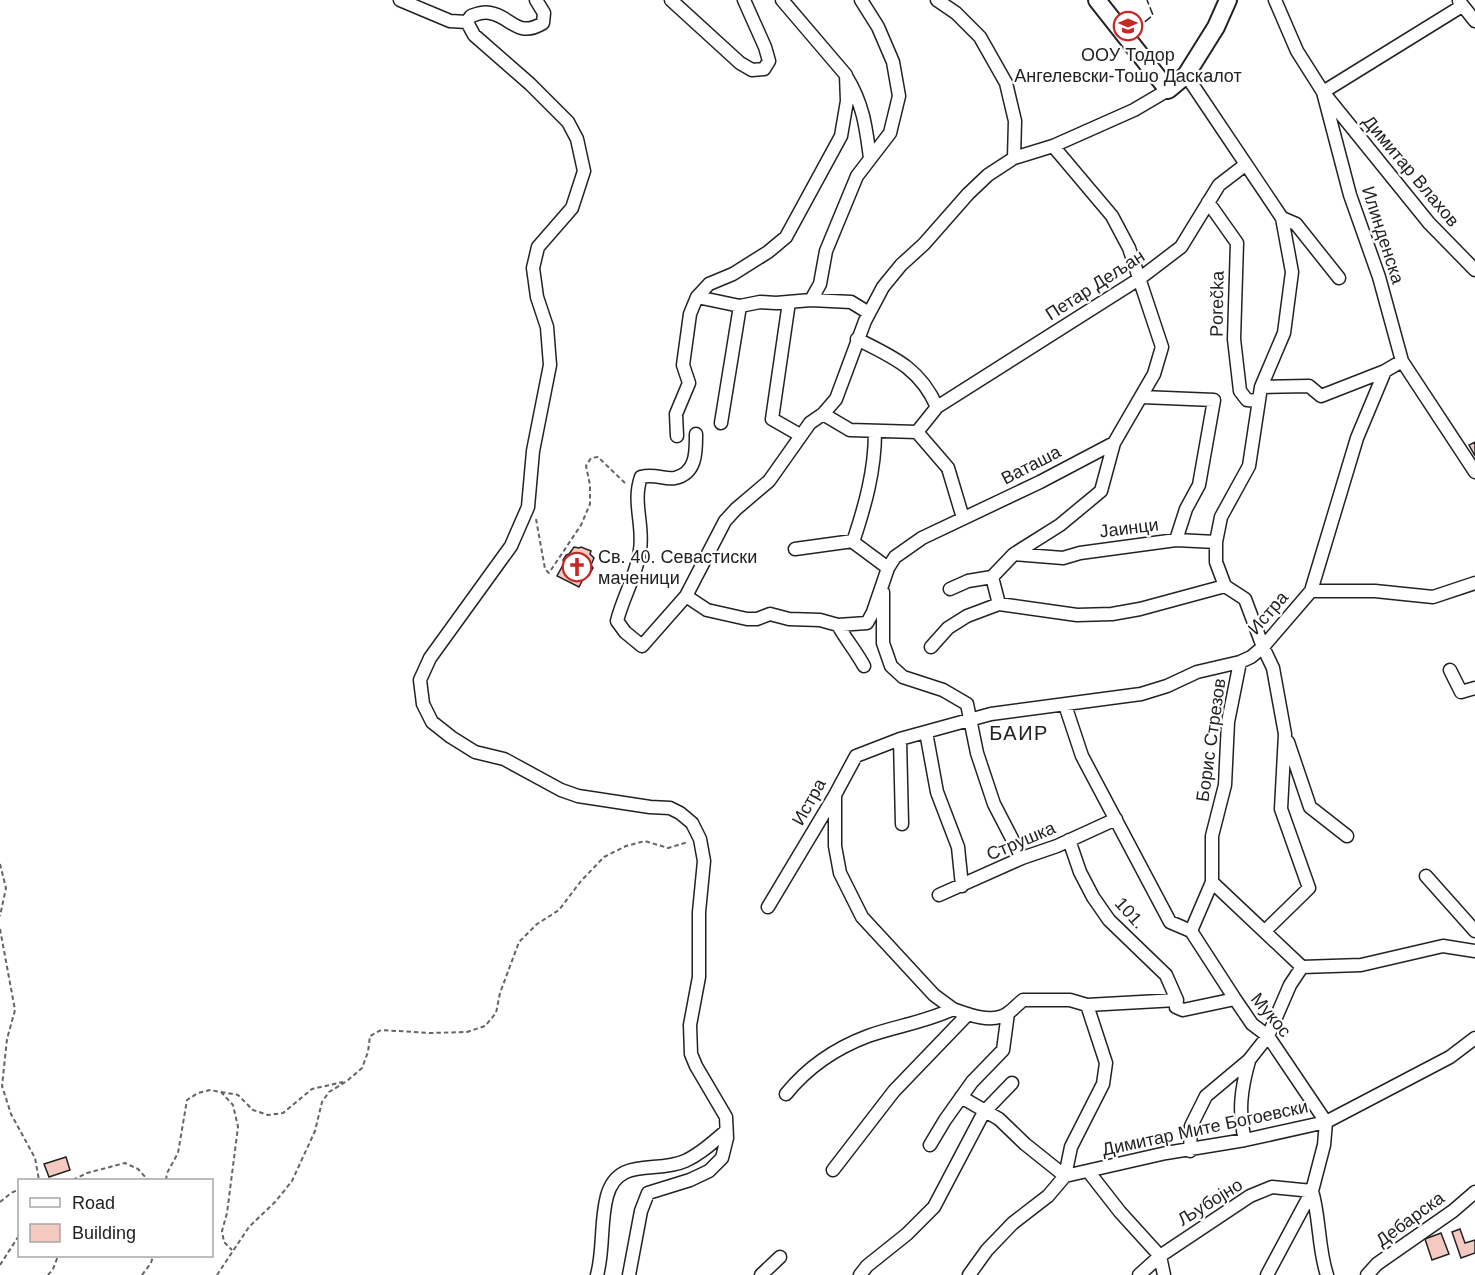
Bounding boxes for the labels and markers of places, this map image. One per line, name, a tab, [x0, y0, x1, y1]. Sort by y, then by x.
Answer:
school or university icon: ООУ Тодор Ангелевски-Тошо Даскалот	[1112, 10, 1144, 42]
place label: ООУ Тодор Ангелевски-Тошо Даскалот	[1014, 45, 1242, 86]
place label: Св. 40. Севастиски маченици	[598, 547, 757, 588]
church icon: Св. 40. Севастиски маченици	[561, 551, 593, 583]

